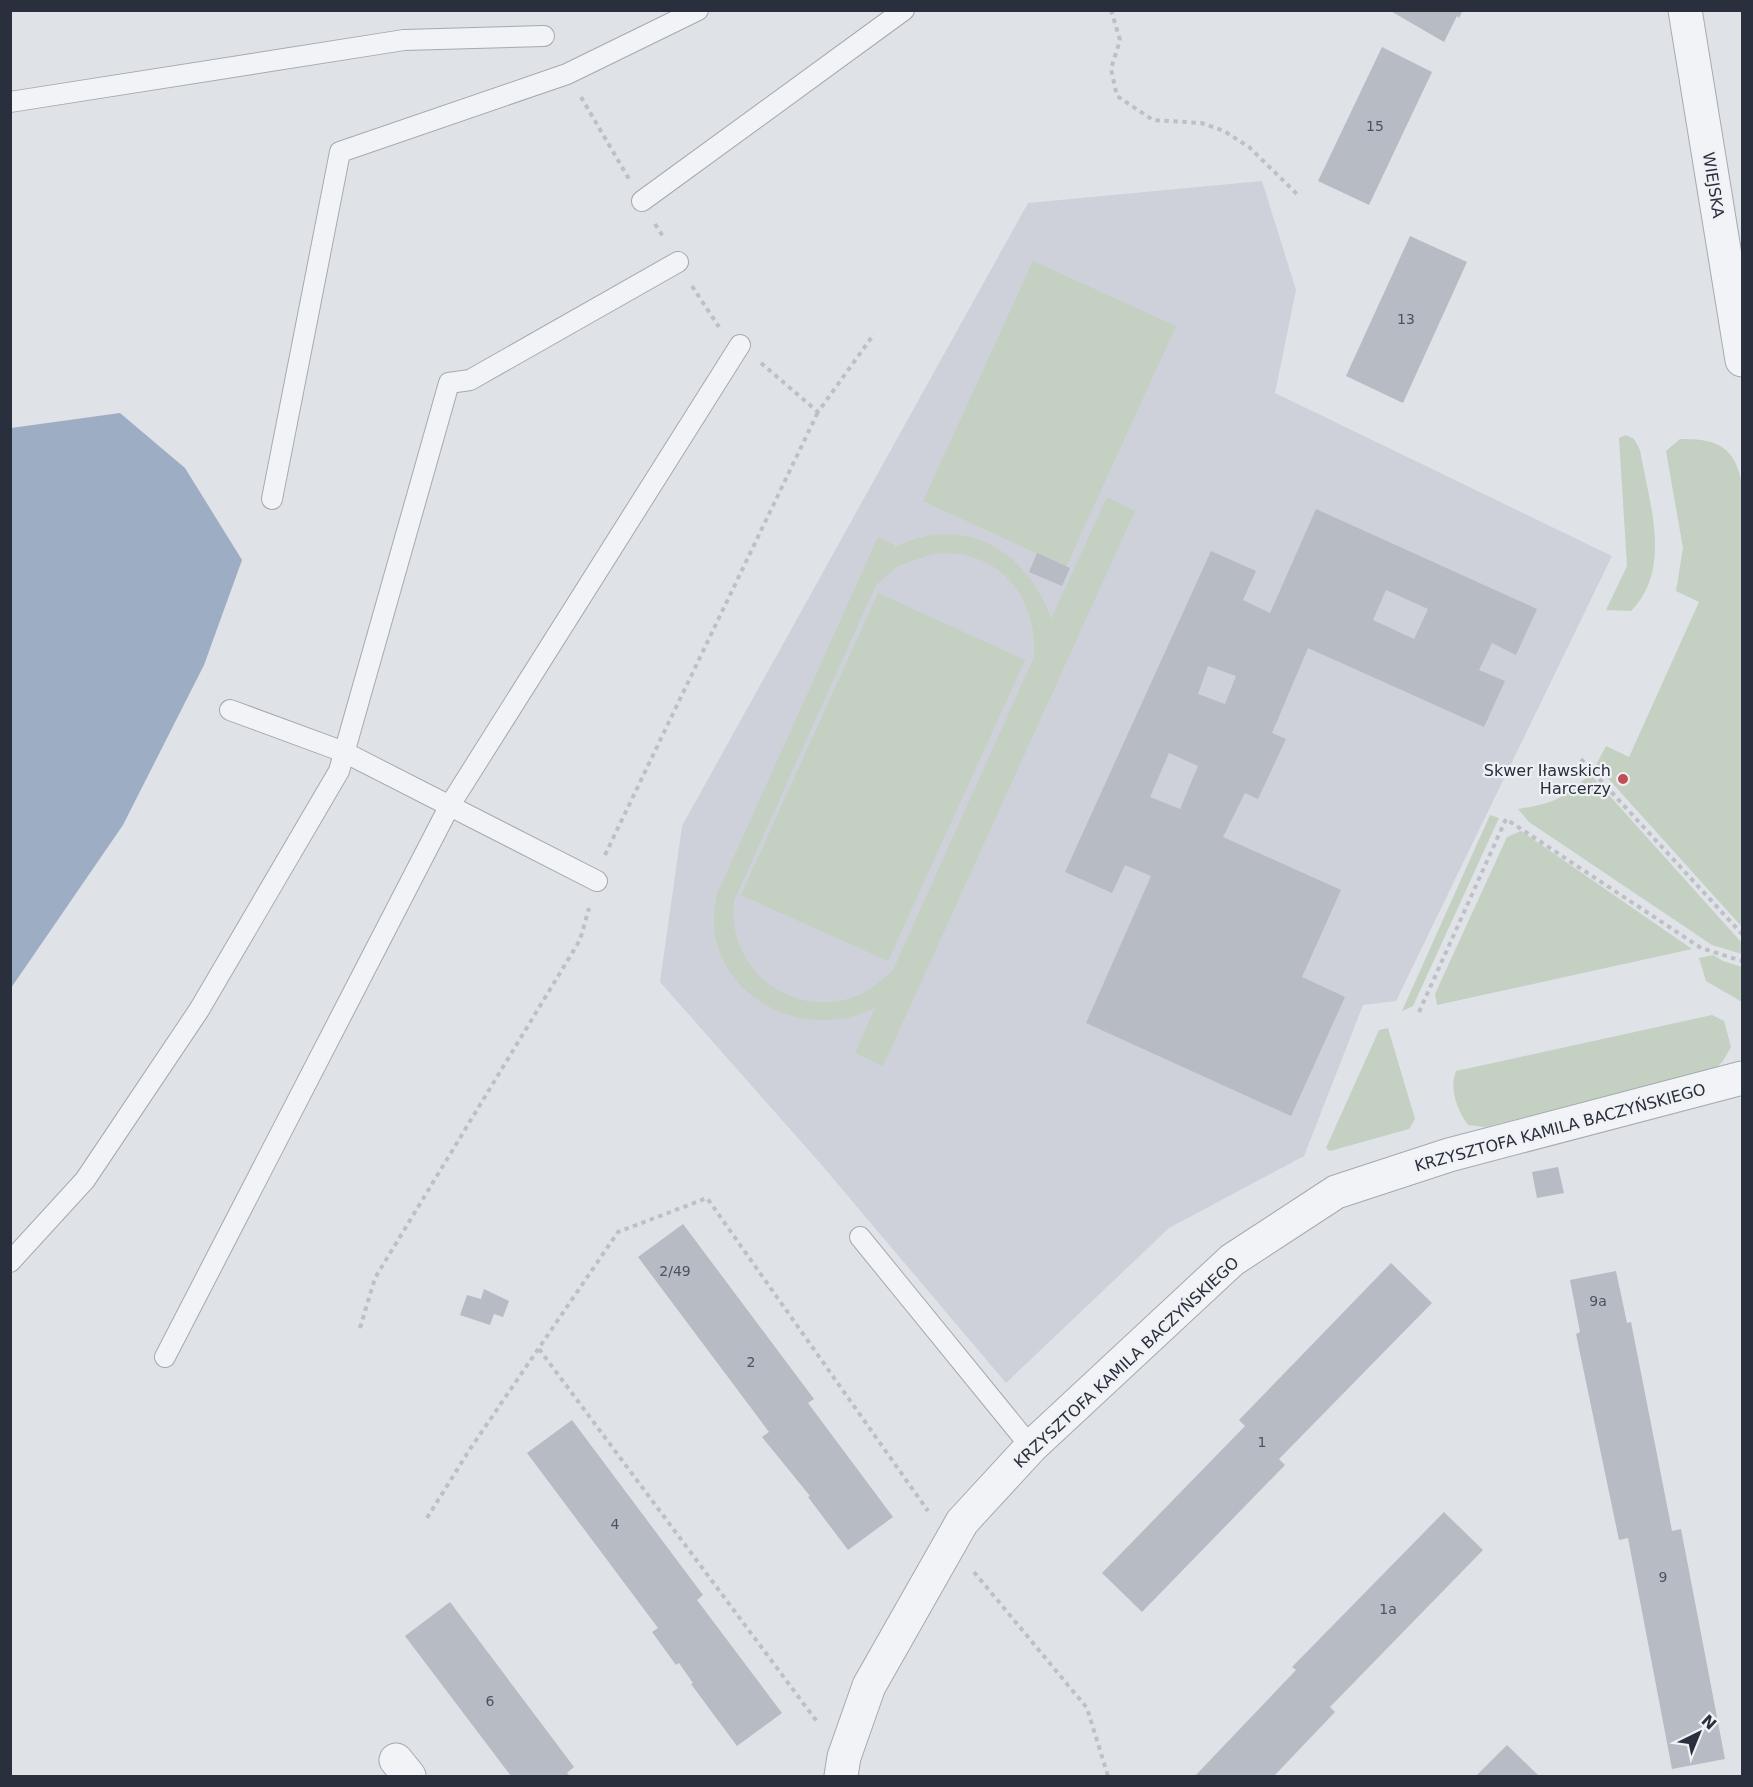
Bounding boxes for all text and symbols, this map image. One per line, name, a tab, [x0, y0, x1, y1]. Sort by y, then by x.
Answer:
house number: 15	[1366, 118, 1384, 134]
street label: WIEJSKA	[1699, 151, 1728, 220]
house number: 13	[1397, 311, 1415, 327]
place label: Skwer Iławskich Harcerzy	[1484, 761, 1611, 798]
marker: Skwer Iławskich Harcerzy	[1616, 772, 1630, 786]
street label: KRZYSZTOFA KAMILA BACZYŃSKIEGO	[1413, 1079, 1708, 1176]
street label: KRZYSZTOFA KAMILA BACZYŃSKIEGO	[1010, 1253, 1243, 1472]
house number: 2/49	[659, 1263, 691, 1279]
house number: 9a	[1589, 1293, 1607, 1309]
house number: 2	[747, 1354, 755, 1370]
house number: 1	[1258, 1434, 1266, 1450]
house number: 4	[611, 1516, 620, 1532]
house number: 9	[1659, 1569, 1667, 1585]
house number: 1a	[1379, 1601, 1397, 1617]
house number: 6	[486, 1693, 495, 1709]
north arrow	[1669, 1703, 1729, 1763]
text: N	[1698, 1711, 1720, 1734]

